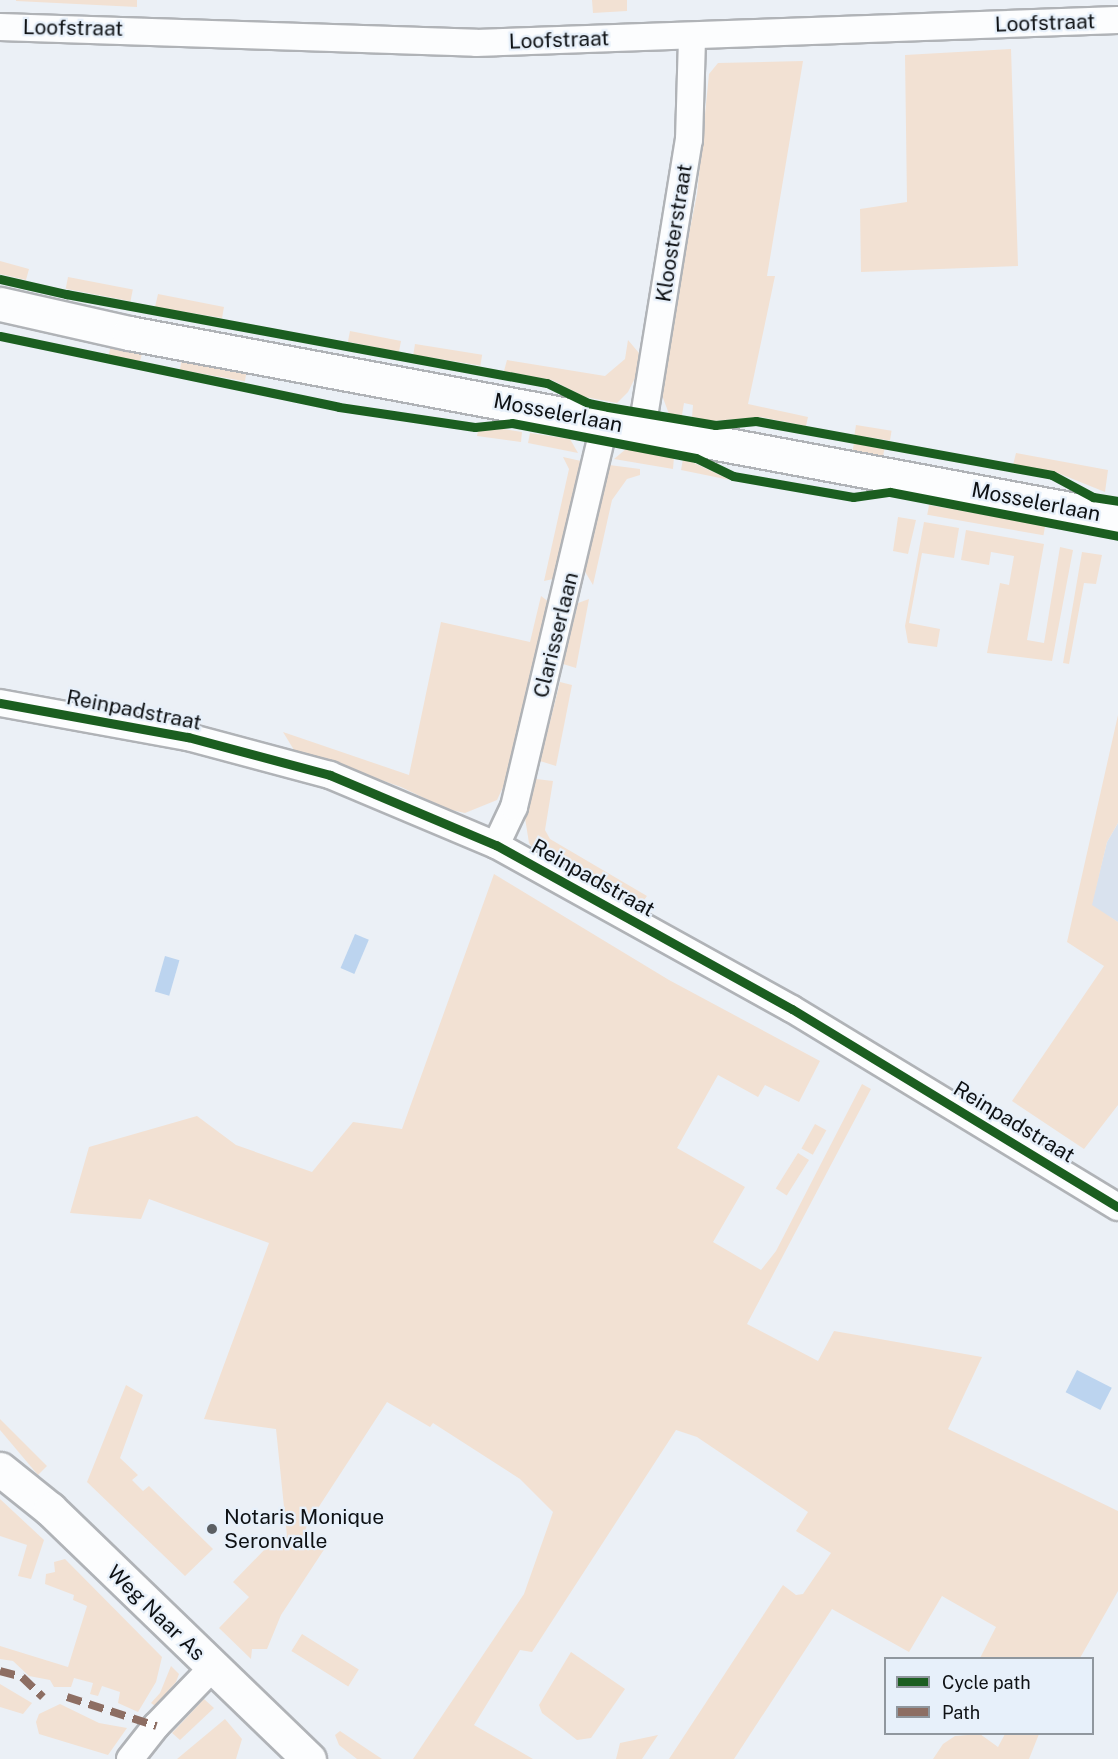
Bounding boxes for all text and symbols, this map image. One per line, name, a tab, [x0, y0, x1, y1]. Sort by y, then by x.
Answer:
street label: Loofstraat	[994, 9, 1096, 37]
street label: Loofstraat	[23, 15, 123, 41]
street label: Loofstraat	[508, 26, 610, 54]
street label: Kloosterstraat	[651, 162, 697, 304]
street label: Mosselerlaan	[491, 388, 625, 438]
street label: Mosselerlaan	[969, 477, 1103, 527]
street label: Clarisserlaan	[528, 570, 584, 700]
street label: Reinpadstraat	[64, 685, 204, 735]
street label: Reinpadstraat	[527, 834, 659, 922]
street label: Reinpadstraat	[949, 1076, 1079, 1168]
place label: Notaris Monique Seronvalle	[224, 1504, 384, 1554]
marker: Notaris Monique Seronvalle	[205, 1522, 219, 1536]
street label: Weg Naar As	[102, 1560, 210, 1666]
legend	[884, 1657, 1094, 1735]
text: Cycle path	[942, 1672, 1031, 1693]
text: Path	[942, 1702, 980, 1723]

